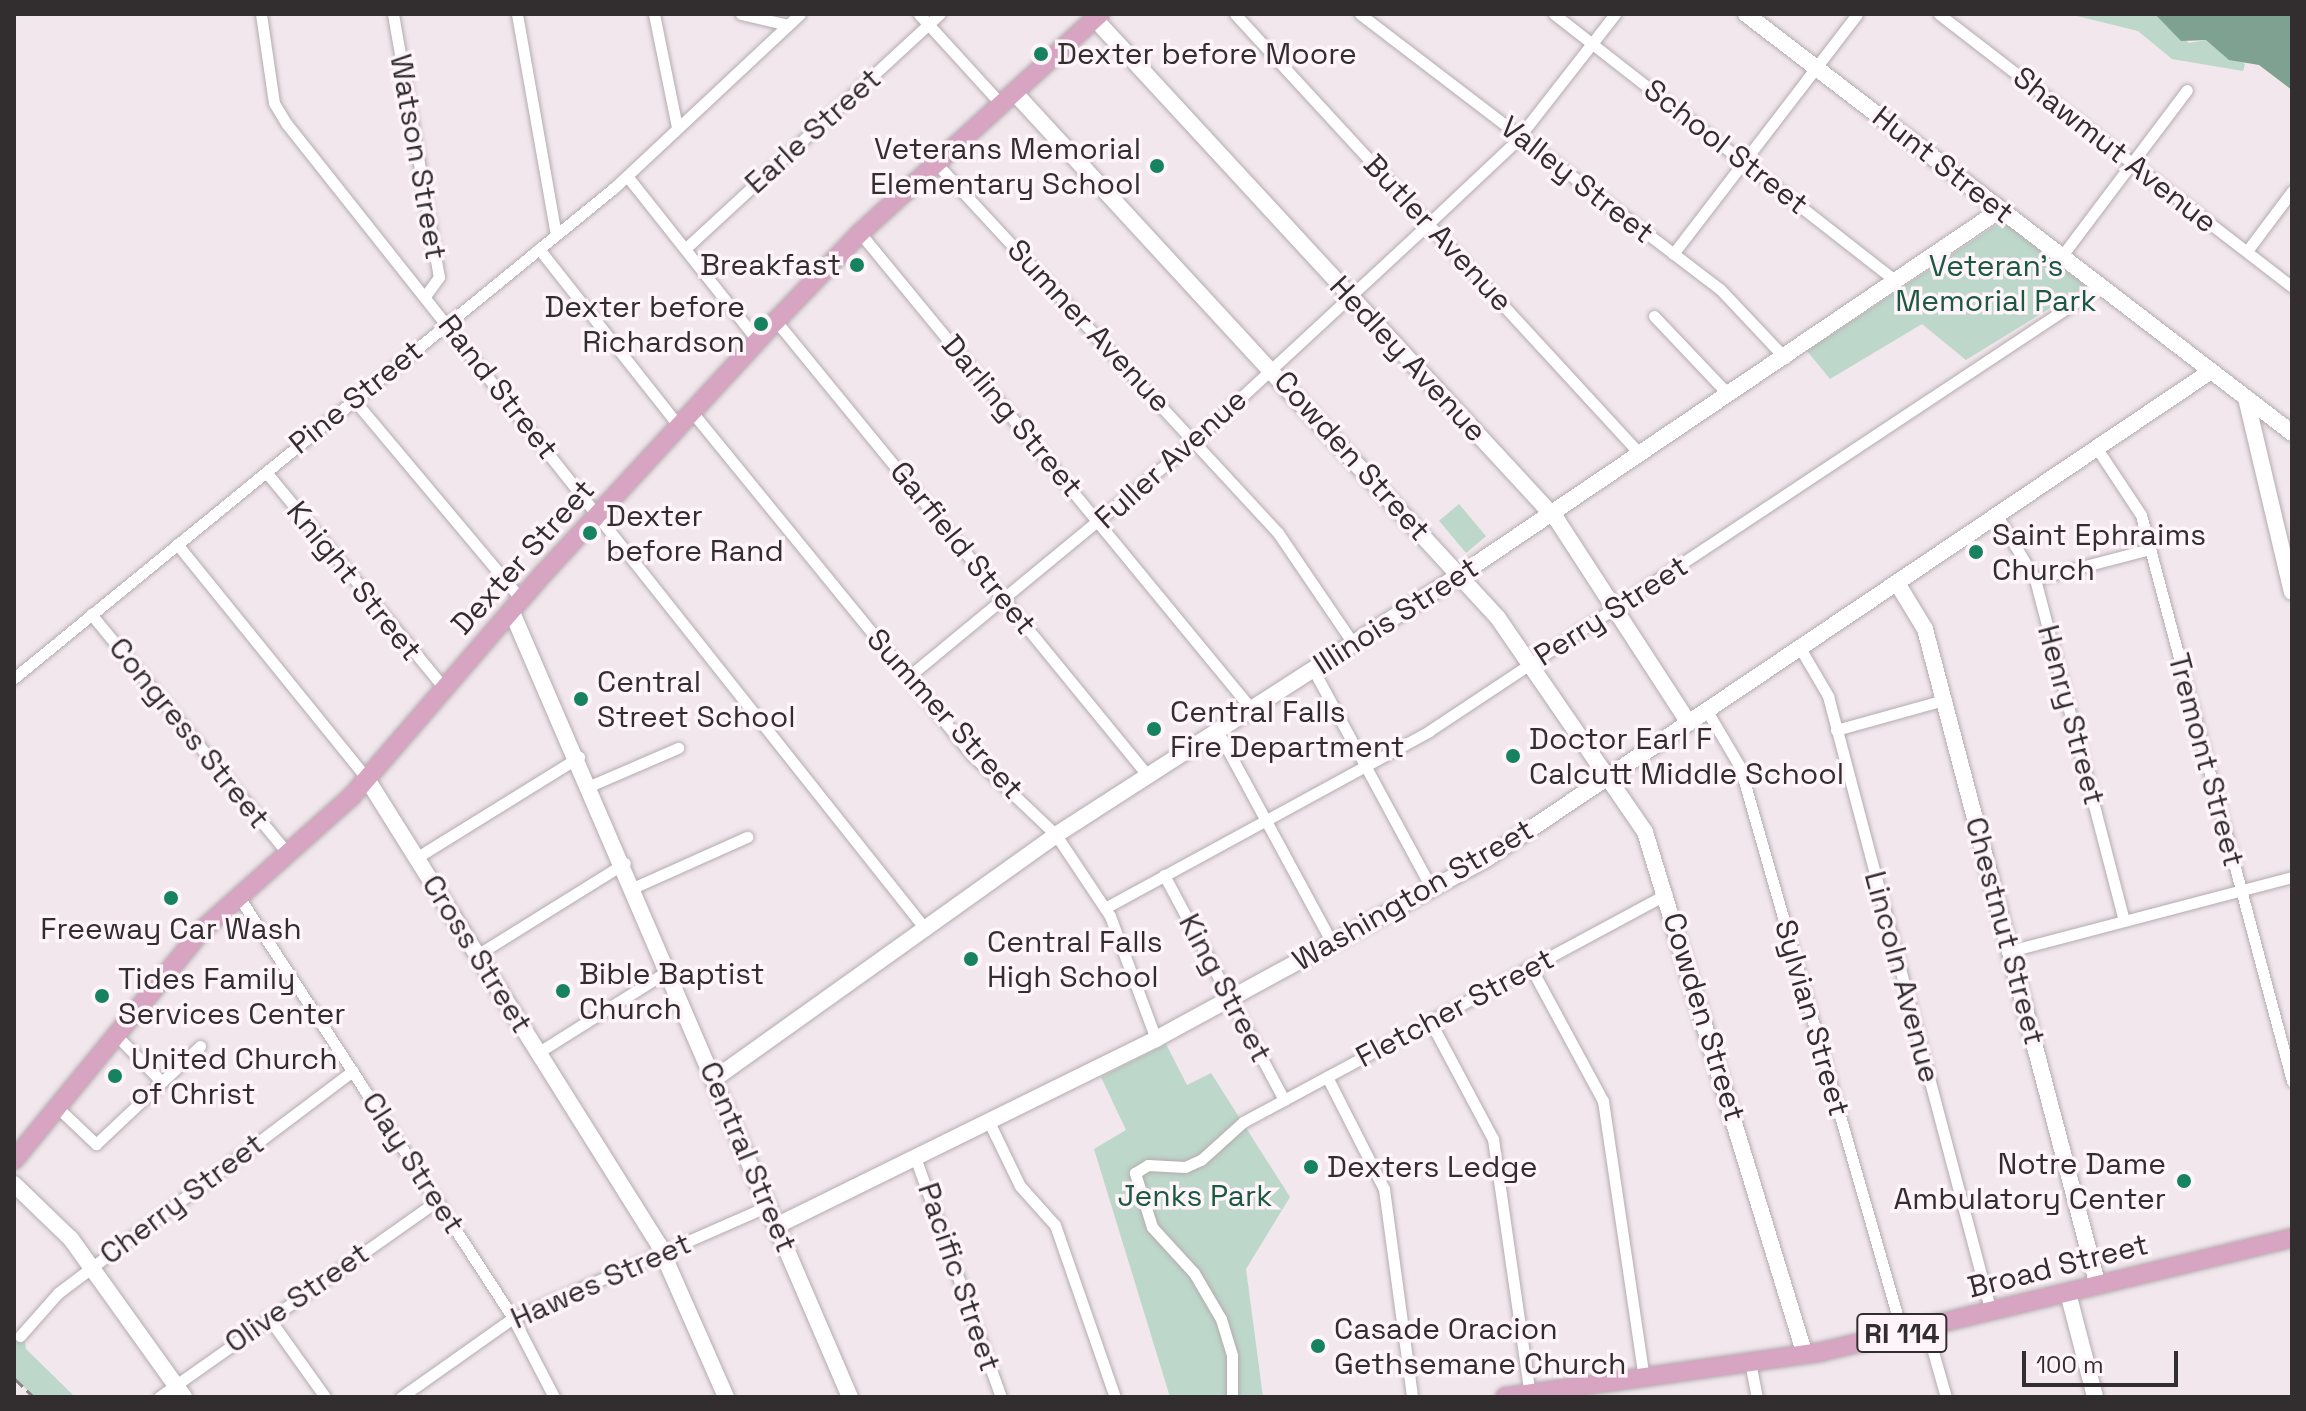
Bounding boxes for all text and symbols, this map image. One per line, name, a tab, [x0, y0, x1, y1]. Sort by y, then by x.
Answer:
place label: Dexter before Moore	[1057, 36, 1357, 72]
marker: Dexter before Moore	[1032, 45, 1050, 63]
street label: Watson Street	[382, 51, 454, 263]
street label: Shawmut Avenue	[2006, 59, 2224, 241]
street label: Earle Street	[738, 61, 888, 201]
street label: School Street	[1637, 72, 1815, 222]
street label: Hunt Street	[1865, 99, 2021, 231]
street label: Valley Street	[1493, 109, 1661, 251]
place label: Veterans Memorial Elementary School	[870, 131, 1141, 202]
street label: Butler Avenue	[1356, 147, 1520, 319]
marker: Veterans Memorial Elementary School	[1148, 157, 1166, 175]
street label: Sumner Avenue	[1000, 232, 1178, 420]
place label: Breakfast	[700, 247, 841, 283]
park label: Veteran's Memorial Park	[1895, 248, 2097, 318]
marker: Breakfast	[848, 256, 866, 274]
street label: Hedley Avenue	[1322, 269, 1494, 449]
place label: Dexter before Richardson	[544, 289, 745, 360]
street label: Rand Street	[430, 308, 566, 466]
marker: Dexter before Richardson	[752, 315, 770, 333]
street label: Darling Street	[934, 328, 1090, 504]
street label: Pine Street	[282, 332, 430, 462]
street label: Cowden Street	[1266, 364, 1438, 548]
street label: Fuller Avenue	[1088, 381, 1254, 537]
street label: Garfield Street	[882, 454, 1044, 642]
street label: Dexter Street	[444, 472, 602, 642]
street label: Knight Street	[279, 494, 429, 668]
place label: Dexter before Rand	[606, 498, 784, 568]
place label: Saint Ephraims Church	[1992, 517, 2206, 588]
marker: Dexter before Rand	[581, 524, 599, 542]
marker: Saint Ephraims Church	[1967, 543, 1985, 561]
street label: Perry Street	[1528, 548, 1694, 674]
street label: Illinois Street	[1307, 549, 1485, 683]
street label: Summer Street	[859, 621, 1031, 807]
street label: Henry Street	[2030, 621, 2112, 809]
street label: Congress Street	[101, 630, 277, 836]
street label: Tremont Street	[2160, 649, 2252, 871]
place label: Central Street School	[597, 664, 796, 734]
marker: Central Street School	[572, 690, 590, 708]
place label: Central Falls Fire Department	[1170, 694, 1404, 764]
marker: Central Falls Fire Department	[1145, 720, 1163, 738]
place label: Doctor Earl F Calcutt Middle School	[1529, 721, 1844, 792]
marker: Doctor Earl F Calcutt Middle School	[1504, 747, 1522, 765]
street label: Washington Street	[1286, 811, 1540, 979]
street label: Chestnut Street	[1957, 813, 2053, 1049]
street label: Lincoln Avenue	[1856, 867, 1948, 1087]
street label: Cross Street	[414, 868, 540, 1040]
marker: Freeway Car Wash	[162, 889, 180, 907]
street label: King Street	[1171, 908, 1279, 1068]
street label: Cowden Street	[1655, 908, 1753, 1126]
place label: Freeway Car Wash	[40, 911, 302, 947]
street label: Sylvian Street	[1767, 916, 1857, 1120]
place label: Central Falls High School	[987, 924, 1163, 994]
street label: Fletcher Street	[1350, 941, 1560, 1075]
marker: Central Falls High School	[962, 950, 980, 968]
place label: Bible Baptist Church	[579, 956, 765, 1026]
place label: Tides Family Services Center	[118, 961, 346, 1032]
marker: Bible Baptist Church	[554, 982, 572, 1000]
marker: Tides Family Services Center	[93, 987, 111, 1005]
place label: United Church of Christ	[131, 1041, 338, 1112]
street label: Central Street	[692, 1056, 804, 1258]
marker: United Church of Christ	[106, 1067, 124, 1085]
street label: Clay Street	[354, 1086, 472, 1240]
street label: Cherry Street	[93, 1126, 271, 1272]
place label: Notre Dame Ambulatory Center	[1893, 1146, 2166, 1216]
place label: Dexters Ledge	[1327, 1149, 1537, 1185]
marker: Dexters Ledge	[1302, 1158, 1320, 1176]
marker: Notre Dame Ambulatory Center	[2173, 1170, 2195, 1192]
street label: Pacific Street	[910, 1178, 1008, 1376]
park label: Jenks Park	[1118, 1178, 1272, 1214]
street label: Hawes Street	[505, 1225, 697, 1337]
street label: Broad Street	[1964, 1226, 2152, 1306]
street label: Olive Street	[218, 1235, 376, 1361]
road number: RI 114	[1856, 1309, 1948, 1357]
place label: Casade Oracion Gethsemane Church	[1334, 1311, 1627, 1382]
scale bar	[2026, 1335, 2182, 1385]
marker: Casade Oracion Gethsemane Church	[1309, 1337, 1327, 1355]
text: 100 m	[2036, 1349, 2104, 1380]

